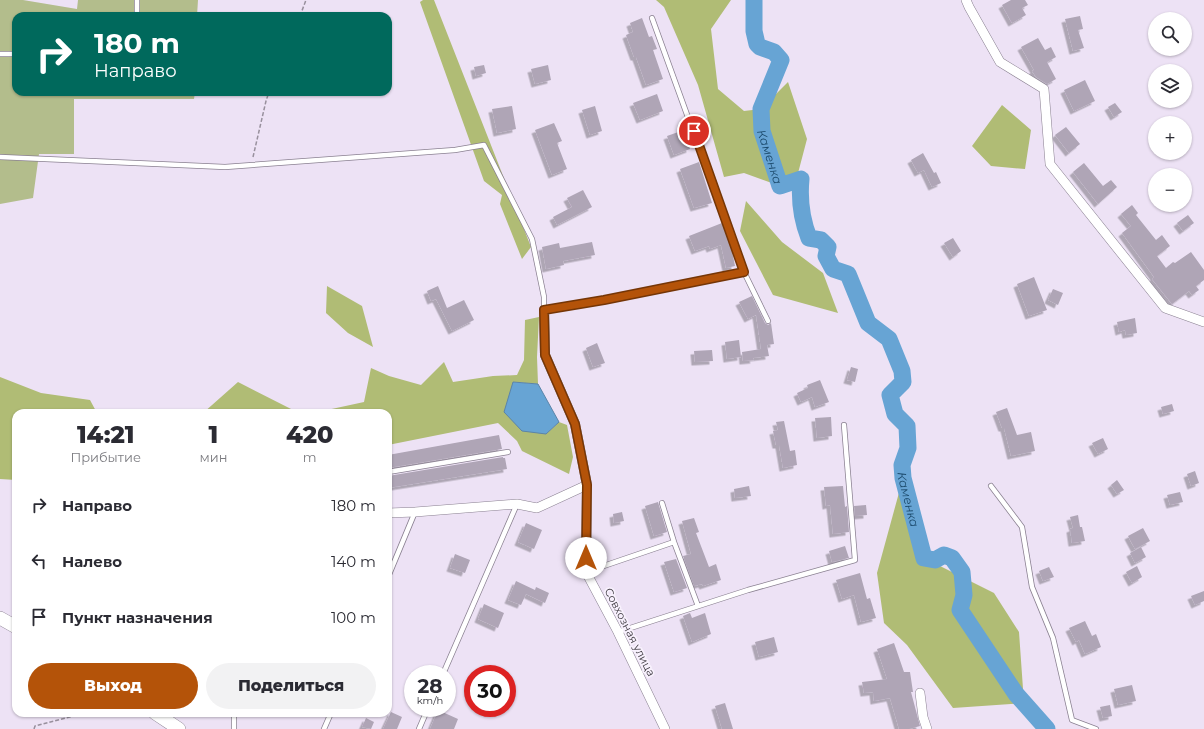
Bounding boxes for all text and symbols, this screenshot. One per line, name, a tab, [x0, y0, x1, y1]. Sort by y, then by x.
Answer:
map controls	[1148, 12, 1192, 212]
button: search	[1148, 12, 1192, 56]
text: 180 m	[94, 26, 180, 60]
icon: right	[28, 28, 80, 80]
text: Направо	[94, 60, 177, 82]
button: layers	[1148, 64, 1192, 108]
pin	[677, 114, 711, 148]
button: +	[1148, 116, 1192, 160]
icon: arrive	[683, 120, 705, 142]
water label: Каменка	[754, 127, 786, 186]
button: −	[1148, 168, 1192, 212]
text: 14:21	[77, 420, 135, 449]
text: 1	[209, 420, 218, 449]
text: 420	[286, 420, 334, 449]
text: Прибытие	[70, 449, 141, 465]
text: мин	[199, 449, 227, 465]
text: m	[303, 449, 317, 465]
water label: Каменка	[895, 471, 923, 528]
icon: right	[28, 494, 50, 516]
text: Направо	[62, 496, 132, 515]
text: 180 m	[331, 496, 376, 515]
position arrow	[565, 537, 607, 579]
icon: left	[28, 550, 50, 572]
text: Налево	[62, 552, 122, 571]
text: 140 m	[331, 552, 376, 571]
street label: Совхозная улица	[602, 585, 658, 679]
icon: arrive	[28, 606, 50, 628]
text: Пункт назначения	[62, 608, 213, 627]
text: 100 m	[331, 608, 376, 627]
button: Выход	[28, 663, 198, 709]
button: Поделиться	[206, 663, 376, 709]
speed limit sign: 30	[464, 665, 516, 717]
text: 28	[418, 674, 443, 698]
text: km/h	[417, 694, 443, 707]

